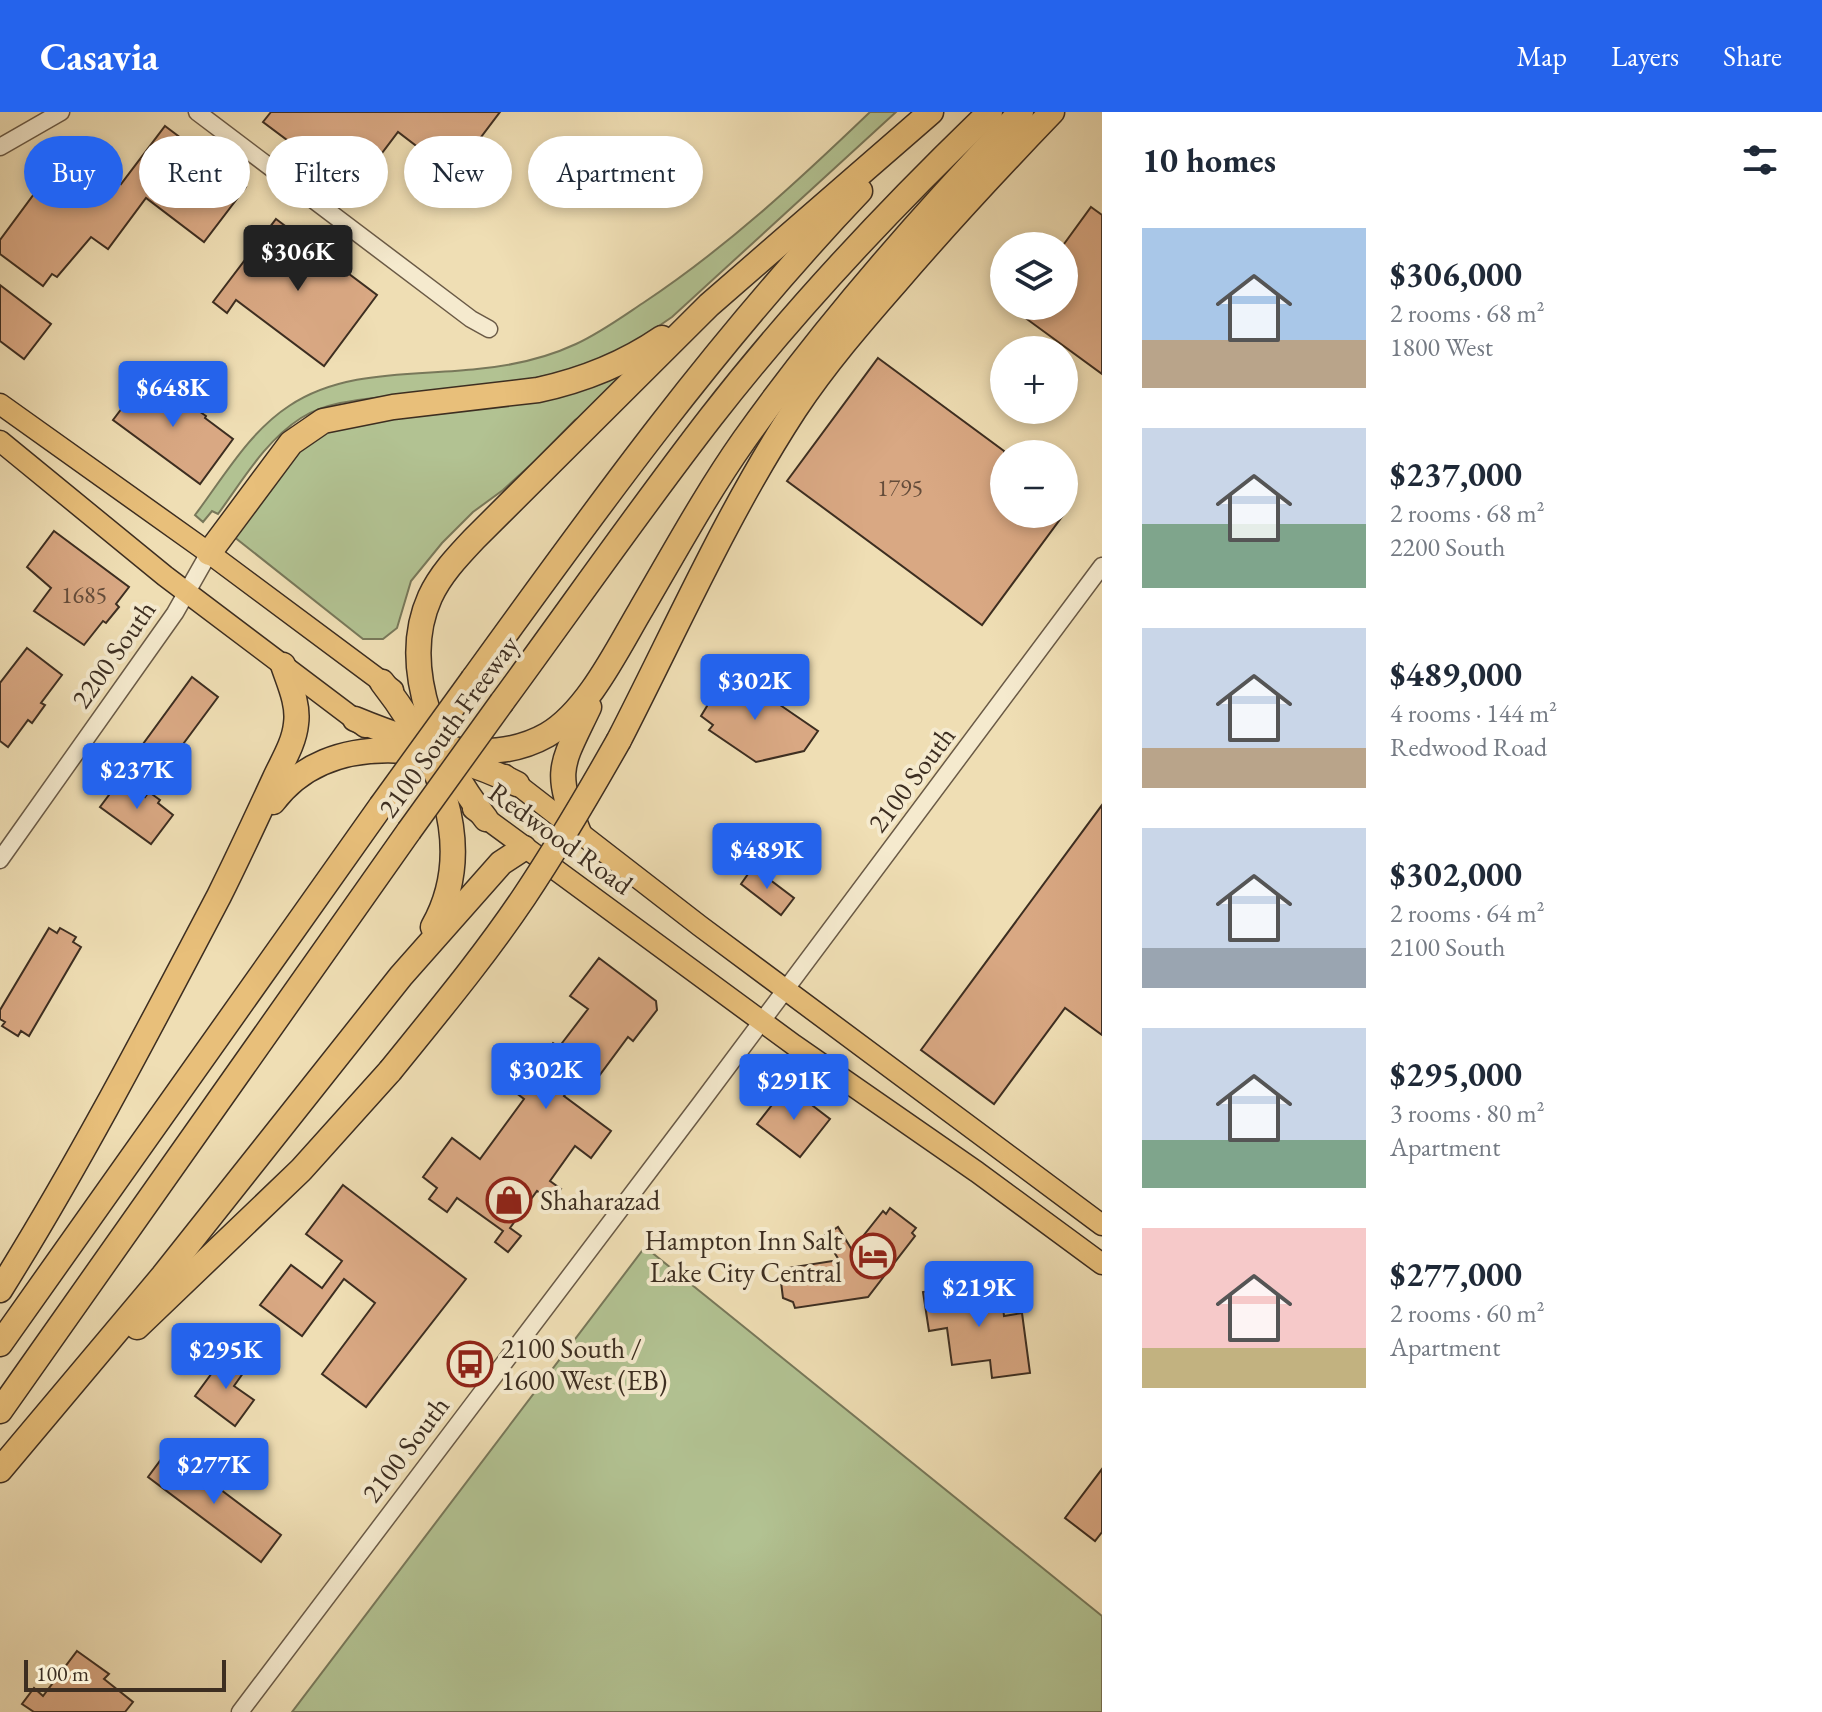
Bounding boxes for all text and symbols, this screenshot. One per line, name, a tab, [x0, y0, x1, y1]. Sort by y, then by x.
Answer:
text: Casavia	[40, 32, 159, 81]
text: Map	[1517, 38, 1567, 74]
text: Layers	[1611, 38, 1679, 74]
text: Share	[1723, 38, 1782, 74]
chip: Buy	[24, 136, 123, 208]
chip: Rent	[139, 136, 250, 208]
chip: Filters	[266, 136, 388, 208]
chip: New	[404, 136, 512, 208]
chip: Apartment	[528, 136, 703, 208]
text: 10 homes	[1142, 138, 1276, 182]
icon: filters	[1738, 138, 1782, 182]
pin: $306K	[242, 225, 354, 293]
map controls	[990, 232, 1078, 528]
button: layers	[990, 232, 1078, 320]
text: $306K	[261, 234, 335, 268]
text: $306,000	[1390, 252, 1522, 296]
icon: home	[1206, 260, 1302, 356]
text: 2 rooms · 68 m²	[1390, 296, 1545, 330]
text: 1800 West	[1390, 330, 1493, 364]
button: +	[990, 336, 1078, 424]
pin: $648K	[117, 361, 229, 429]
text: $648K	[136, 370, 210, 404]
button: −	[990, 440, 1078, 528]
text: $237,000	[1390, 452, 1522, 496]
icon: home	[1206, 460, 1302, 556]
house number: 1795	[877, 472, 923, 503]
text: 2 rooms · 68 m²	[1390, 496, 1545, 530]
text: 2200 South	[1390, 530, 1505, 564]
house number: 1685	[61, 579, 107, 610]
street label: 2200 South	[63, 593, 163, 715]
street label: 2100 South Freeway	[370, 627, 527, 824]
text: $489,000	[1390, 652, 1522, 696]
pin: $302K	[699, 654, 811, 722]
icon: home	[1206, 660, 1302, 756]
text: $302K	[718, 663, 792, 697]
text: 4 rooms · 144 m²	[1390, 696, 1557, 730]
street label: 2100 South	[859, 719, 963, 839]
text: Redwood Road	[1390, 730, 1547, 764]
pin: $237K	[81, 743, 193, 811]
text: $237K	[100, 752, 174, 786]
street label: Redwood Road	[482, 774, 641, 903]
pin: $489K	[711, 823, 823, 891]
text: $489K	[730, 832, 804, 866]
text: $302,000	[1390, 852, 1522, 896]
icon: home	[1206, 860, 1302, 956]
text: 2 rooms · 64 m²	[1390, 896, 1545, 930]
text: 2100 South	[1390, 930, 1505, 964]
pin: $302K	[490, 1043, 602, 1111]
text: $302K	[509, 1052, 583, 1086]
text: $295,000	[1390, 1052, 1522, 1096]
pin: $291K	[738, 1054, 850, 1122]
icon: home	[1206, 1060, 1302, 1156]
text: $291K	[757, 1063, 831, 1097]
text: 3 rooms · 80 m²	[1390, 1096, 1545, 1130]
text: Apartment	[1390, 1130, 1500, 1164]
shop icon: Shaharazad	[485, 1176, 533, 1224]
place label: Shaharazad	[540, 1182, 661, 1218]
place label: Hampton Inn Salt Lake City Central	[644, 1222, 842, 1290]
hotel icon: Hampton Inn Salt Lake City Central	[849, 1232, 897, 1280]
text: $277,000	[1390, 1252, 1522, 1296]
icon: home	[1206, 1260, 1302, 1356]
pin: $219K	[923, 1261, 1035, 1329]
text: $219K	[942, 1270, 1016, 1304]
text: 2 rooms · 60 m²	[1390, 1296, 1545, 1330]
pin: $295K	[170, 1323, 282, 1391]
place label: 2100 South / 1600 West (EB)	[501, 1330, 667, 1398]
text: Apartment	[1390, 1330, 1500, 1364]
text: $295K	[189, 1332, 263, 1366]
bus stop icon: 2100 South / 1600 West (EB)	[446, 1340, 494, 1388]
street label: 2100 South	[353, 1389, 457, 1509]
pin: $277K	[158, 1438, 270, 1506]
text: $277K	[177, 1447, 251, 1481]
scale bar	[24, 1656, 226, 1692]
text: 100 m	[36, 1659, 89, 1688]

